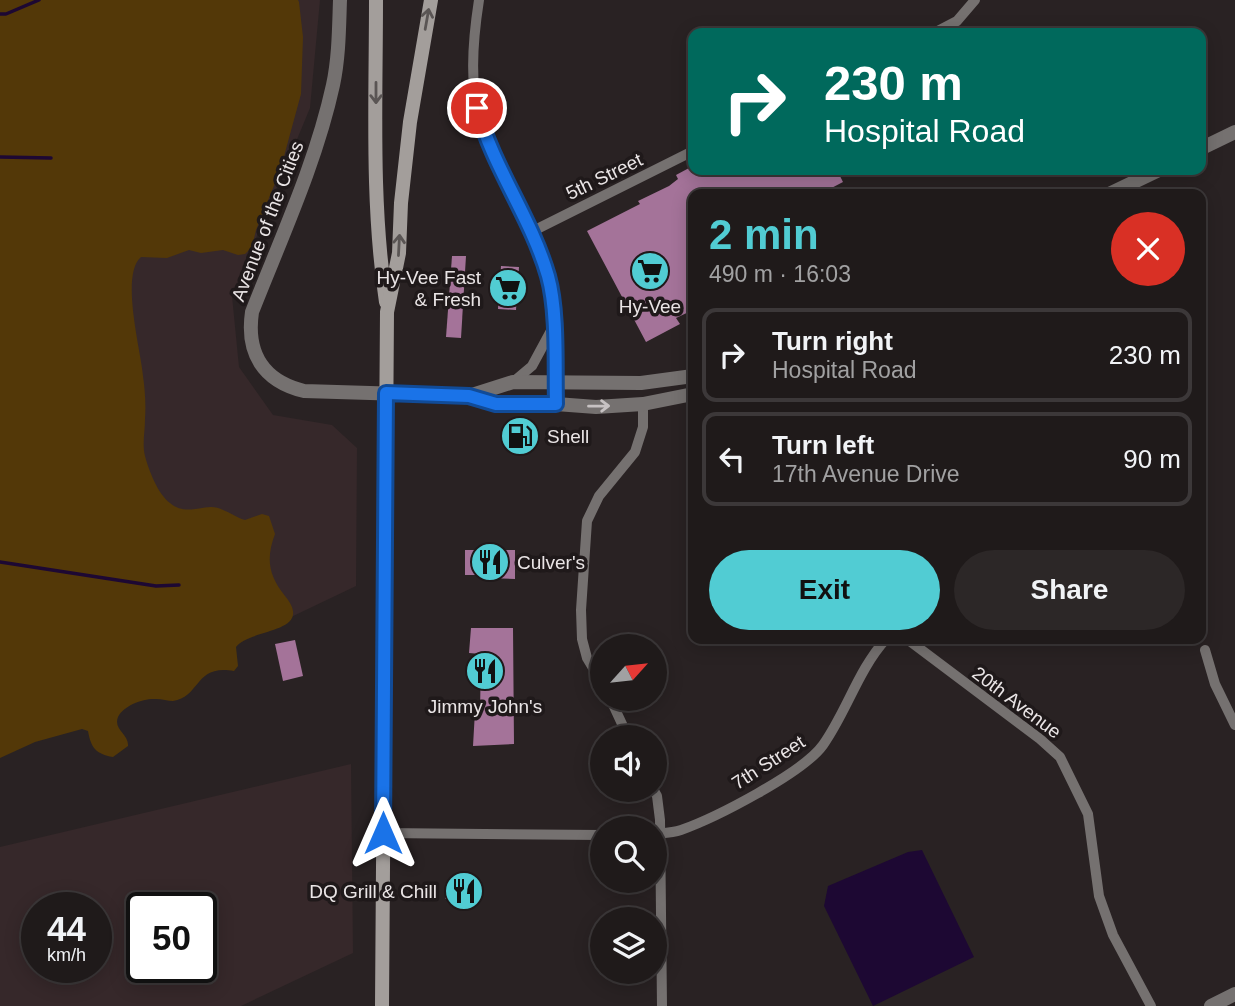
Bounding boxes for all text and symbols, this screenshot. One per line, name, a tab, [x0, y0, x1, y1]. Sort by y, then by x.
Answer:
one-way arrow	[421, 8, 434, 31]
icon: right	[709, 56, 800, 147]
text: 230 m	[824, 56, 963, 110]
pin	[447, 78, 507, 138]
one-way arrow	[369, 81, 383, 104]
icon: arrive	[458, 89, 496, 127]
text: Hospital Road	[824, 113, 1025, 149]
street label: Avenue of the Cities	[227, 138, 308, 304]
street label: 5th Street	[563, 149, 646, 204]
text: 2 min	[709, 211, 819, 258]
button: close	[1111, 212, 1185, 286]
one-way arrow	[393, 234, 406, 257]
supermarket icon: Hy-Vee	[629, 250, 671, 292]
text: 490 m · 16:03	[709, 261, 851, 287]
place label: Hy-Vee Fast & Fresh	[376, 267, 482, 310]
supermarket icon: Hy-Vee Fast & Fresh	[487, 267, 529, 309]
place label: Hy-Vee	[619, 296, 681, 317]
text: Turn right	[772, 326, 893, 356]
icon: right	[713, 336, 751, 374]
text: 230 m	[1109, 340, 1181, 370]
text: Hospital Road	[772, 357, 916, 383]
one-way arrow	[587, 400, 610, 413]
fuel station icon: Shell	[499, 415, 541, 457]
place label: Shell	[547, 426, 589, 447]
text: Turn left	[772, 430, 874, 460]
icon: left	[713, 440, 751, 478]
text: 90 m	[1123, 444, 1181, 474]
text: 17th Avenue Drive	[772, 461, 960, 487]
restaurant icon: Culver's	[469, 541, 511, 583]
button: Exit	[709, 550, 940, 630]
button: Share	[954, 550, 1185, 630]
place label: Culver's	[517, 552, 585, 573]
north arrow	[590, 634, 667, 710]
map controls	[590, 634, 667, 984]
restaurant icon: Jimmy John's	[464, 650, 506, 692]
street label: 20th Avenue	[968, 662, 1065, 742]
place label: Jimmy John's	[428, 696, 542, 717]
button: sound	[590, 725, 667, 802]
street label: 7th Street	[728, 731, 809, 794]
position arrow	[346, 796, 420, 870]
button: search	[590, 816, 667, 893]
restaurant icon: DQ Grill & Chill	[443, 870, 485, 912]
place label: DQ Grill & Chill	[309, 881, 437, 902]
speed limit sign: 50	[126, 892, 217, 983]
button: layers	[590, 907, 667, 984]
text: 44	[47, 909, 86, 948]
text: km/h	[47, 945, 86, 965]

